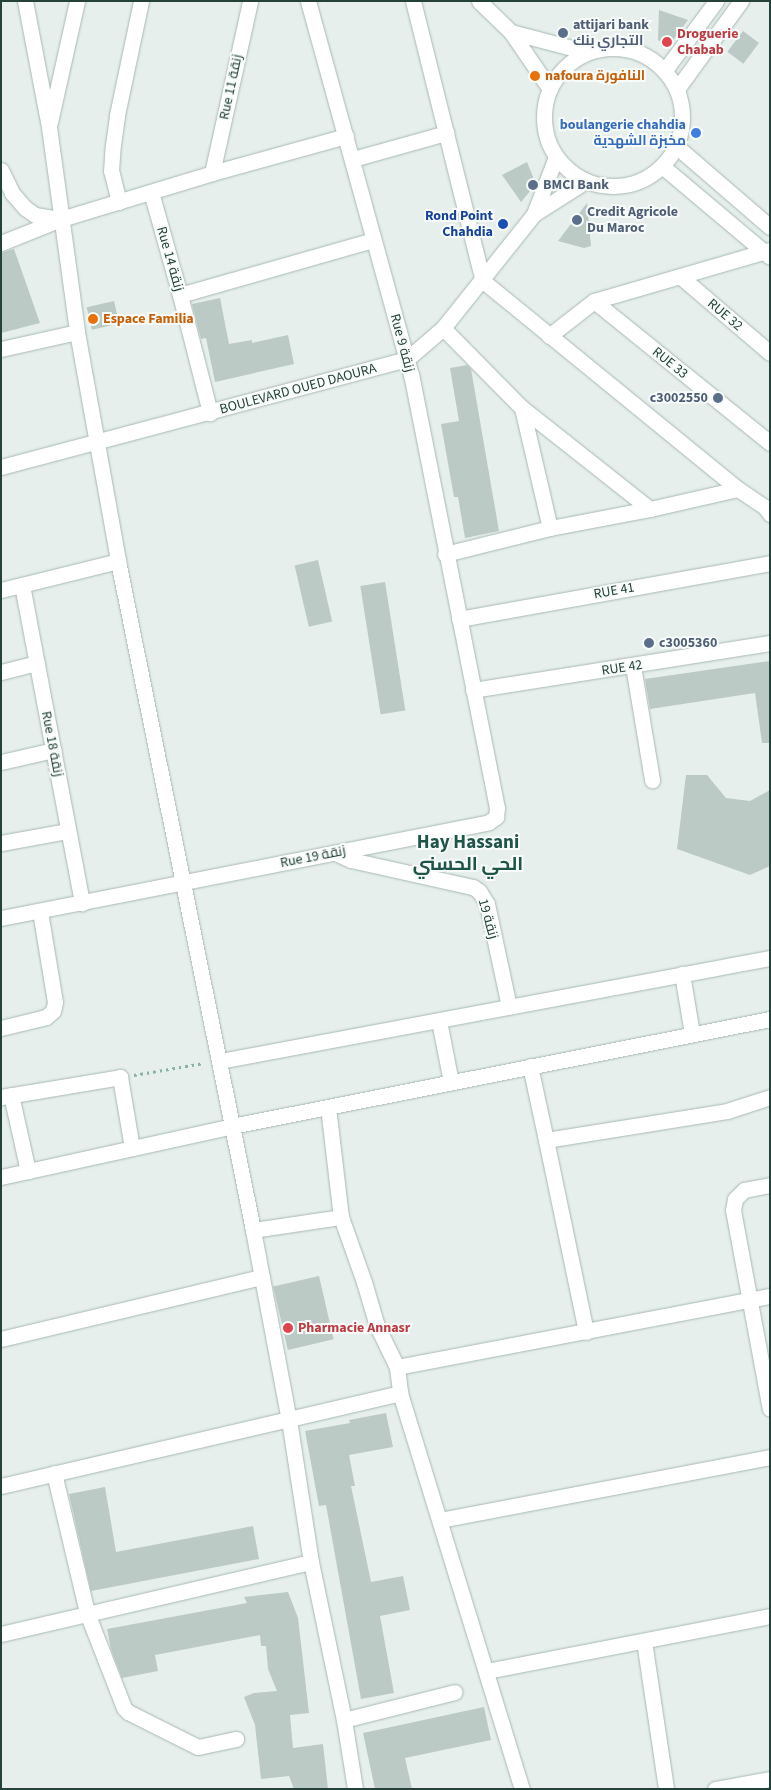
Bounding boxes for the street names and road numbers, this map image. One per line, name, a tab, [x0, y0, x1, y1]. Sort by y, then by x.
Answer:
street label: Rue 11 زنقة	[216, 53, 246, 121]
street label: Rue 14 زنقة	[153, 225, 187, 293]
street label: RUE 32	[704, 295, 746, 335]
street label: Rue 9 زنقة	[386, 312, 418, 374]
street label: RUE 33	[649, 344, 691, 382]
street label: BOULEVARD OUED DAOURA	[218, 360, 378, 418]
street label: RUE 41	[592, 579, 636, 603]
street label: RUE 42	[600, 656, 644, 680]
street label: Rue 18 زنقة	[37, 710, 67, 778]
street label: Rue 19 زنقة	[279, 842, 347, 872]
street label: 19 زنقة	[474, 897, 502, 941]

